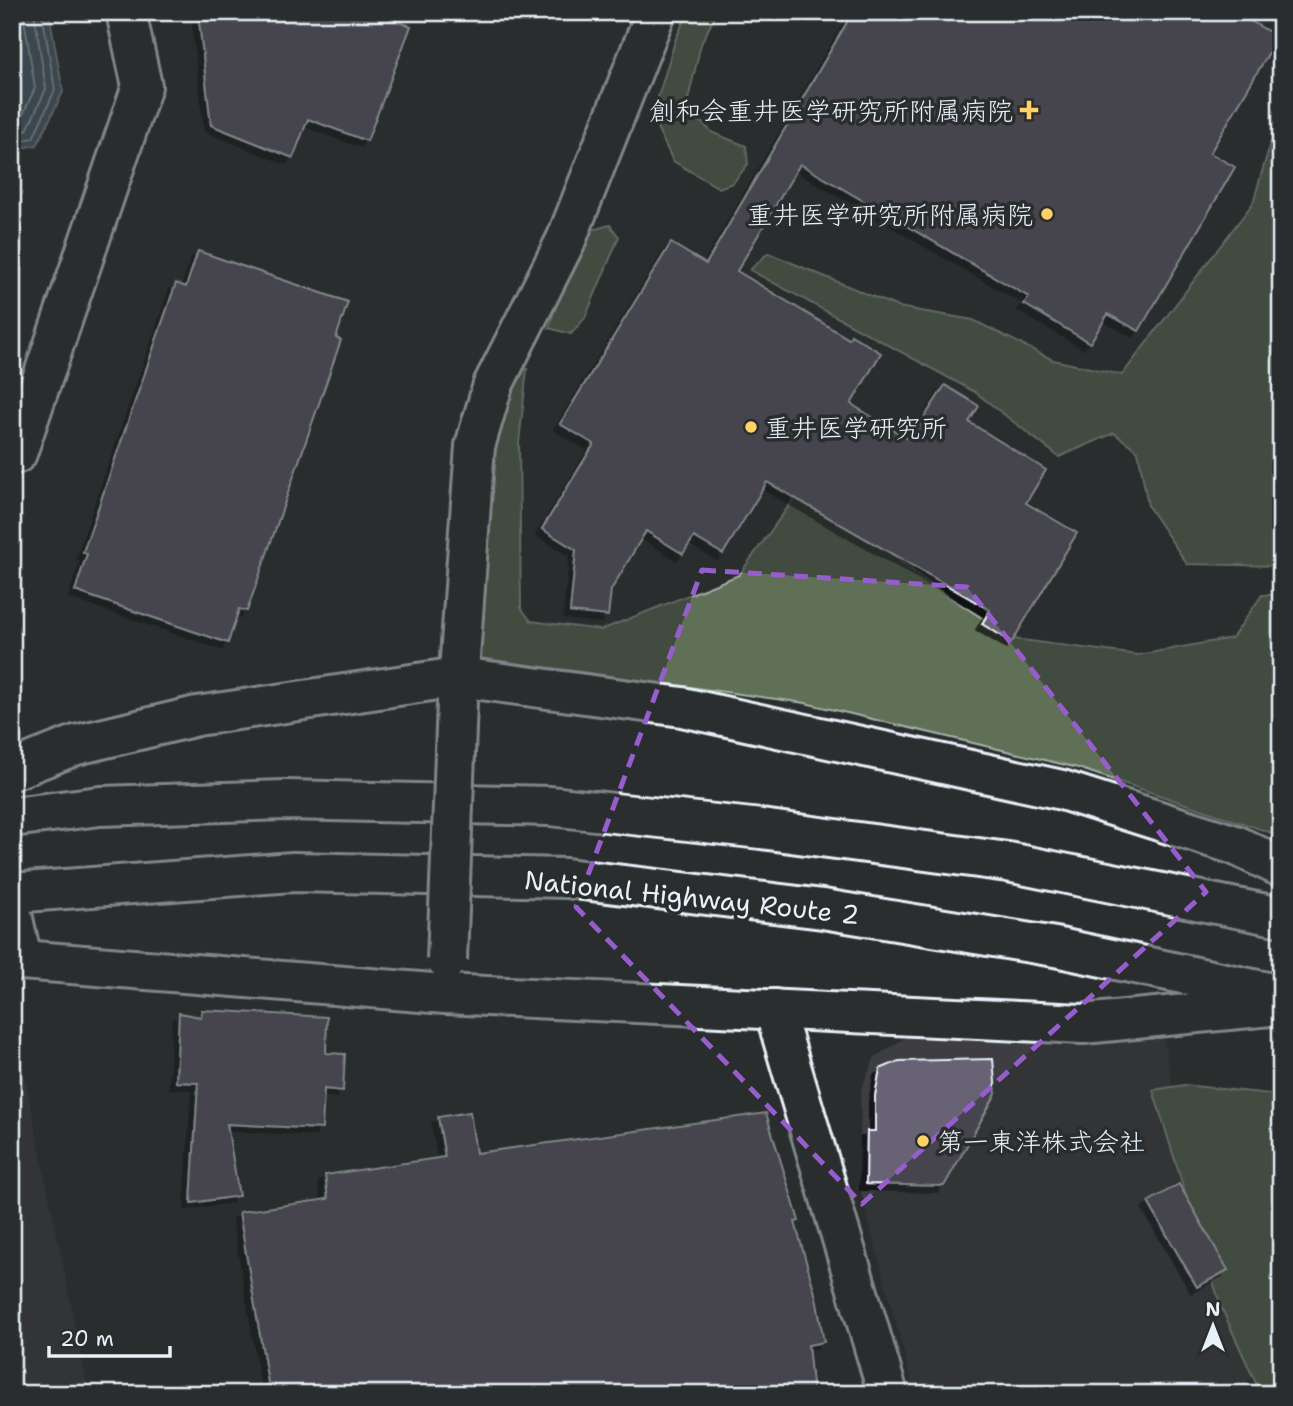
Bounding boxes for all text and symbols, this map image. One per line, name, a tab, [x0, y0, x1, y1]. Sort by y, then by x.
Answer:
place label: 創和会重井医学研究所附属病院	[649, 93, 1013, 128]
marker: 創和会重井医学研究所附属病院	[1019, 100, 1039, 120]
place label: 重井医学研究所附属病院	[747, 197, 1033, 232]
marker: 重井医学研究所附属病院	[1039, 206, 1055, 222]
place label: 重井医学研究所	[765, 410, 947, 445]
marker: 重井医学研究所	[743, 419, 759, 435]
street label: National Highway Route 2	[523, 862, 861, 932]
place label: 第一東洋株式会社	[937, 1124, 1145, 1159]
marker: 第一東洋株式会社	[915, 1133, 931, 1149]
north arrow	[1178, 1290, 1248, 1360]
text: N	[1205, 1297, 1221, 1322]
scale bar	[49, 1315, 170, 1359]
text: 20 m	[60, 1325, 114, 1353]

